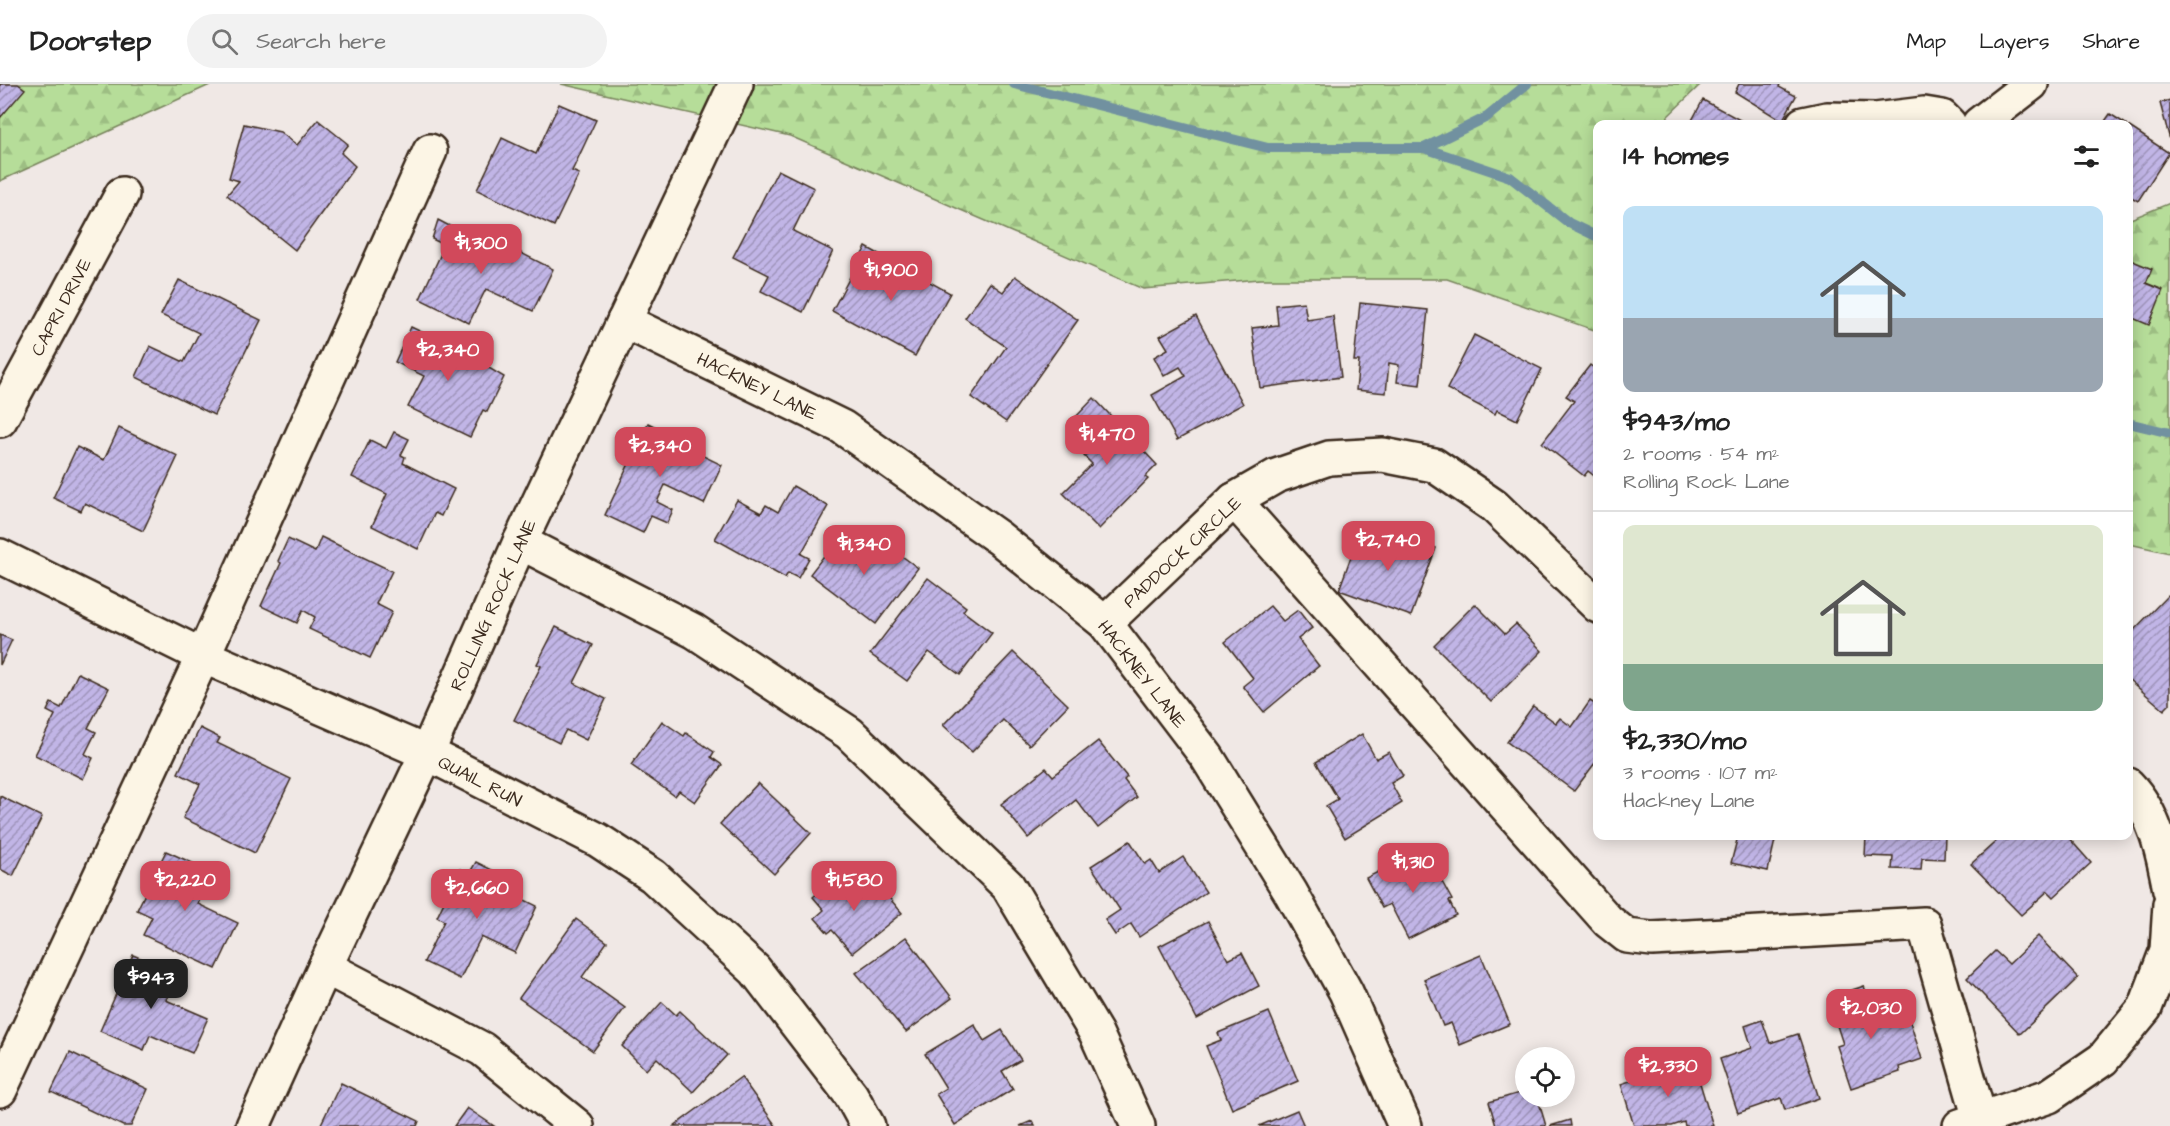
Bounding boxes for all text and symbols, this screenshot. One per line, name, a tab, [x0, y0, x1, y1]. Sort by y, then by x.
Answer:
search box	[187, 14, 607, 68]
text: Doorstep	[30, 22, 151, 61]
icon: search	[208, 25, 241, 58]
text: Search here	[256, 26, 386, 57]
text: Map	[1906, 27, 1946, 56]
text: Layers	[1979, 27, 2049, 56]
text: Share	[2082, 27, 2140, 56]
text: 14 homes	[1623, 138, 1729, 174]
icon: filters	[2070, 140, 2103, 173]
pin: $1,300	[432, 224, 530, 275]
text: $1,300	[455, 229, 507, 257]
icon: home	[1809, 245, 1917, 353]
pin: $1,900	[842, 251, 940, 302]
street label: CAPRI DRIVE	[25, 254, 98, 361]
text: $1,900	[864, 256, 918, 284]
pin: $2,340	[399, 331, 497, 382]
text: $2,340	[417, 336, 479, 364]
street label: HACKNEY LANE	[693, 347, 821, 426]
text: $943/mo	[1623, 404, 1730, 440]
pin: $1,470	[1058, 415, 1156, 466]
text: $1,470	[1079, 420, 1135, 448]
pin: $2,340	[611, 427, 709, 478]
text: $2,340	[629, 432, 691, 460]
text: 2 rooms · 54 m²	[1623, 440, 1779, 468]
text: Rolling Rock Lane	[1623, 468, 1789, 496]
street label: PADDOCK CIRCLE	[1118, 491, 1247, 614]
street label: ROLLING ROCK LANE	[444, 515, 543, 695]
pin: $2,740	[1339, 521, 1437, 572]
pin: $1,340	[815, 525, 913, 576]
text: $2,740	[1356, 526, 1420, 554]
text: $1,340	[837, 530, 891, 558]
icon: home	[1809, 564, 1917, 672]
street label: HACKNEY LANE	[1092, 615, 1192, 734]
text: $2,330/mo	[1623, 723, 1747, 759]
street label: QUAIL RUN	[434, 750, 526, 813]
text: 3 rooms · 107 m²	[1623, 759, 1778, 787]
text: Hackney Lane	[1623, 787, 1755, 815]
pin: $1,310	[1364, 843, 1462, 894]
text: $1,310	[1392, 848, 1434, 876]
pin: $2,220	[136, 861, 234, 912]
pin: $1,580	[805, 861, 903, 912]
text: $2,220	[154, 866, 216, 894]
text: $1,580	[826, 866, 883, 894]
pin: $2,660	[428, 869, 526, 920]
text: $2,660	[445, 874, 509, 902]
pin: $943	[115, 959, 187, 1010]
text: $943	[128, 964, 174, 992]
pin: $2,030	[1822, 989, 1920, 1040]
text: $2,030	[1840, 994, 1902, 1022]
map controls	[1515, 1047, 1575, 1107]
button: locate	[1515, 1047, 1575, 1107]
pin: $2,330	[1619, 1047, 1717, 1098]
text: $2,330	[1638, 1052, 1698, 1080]

